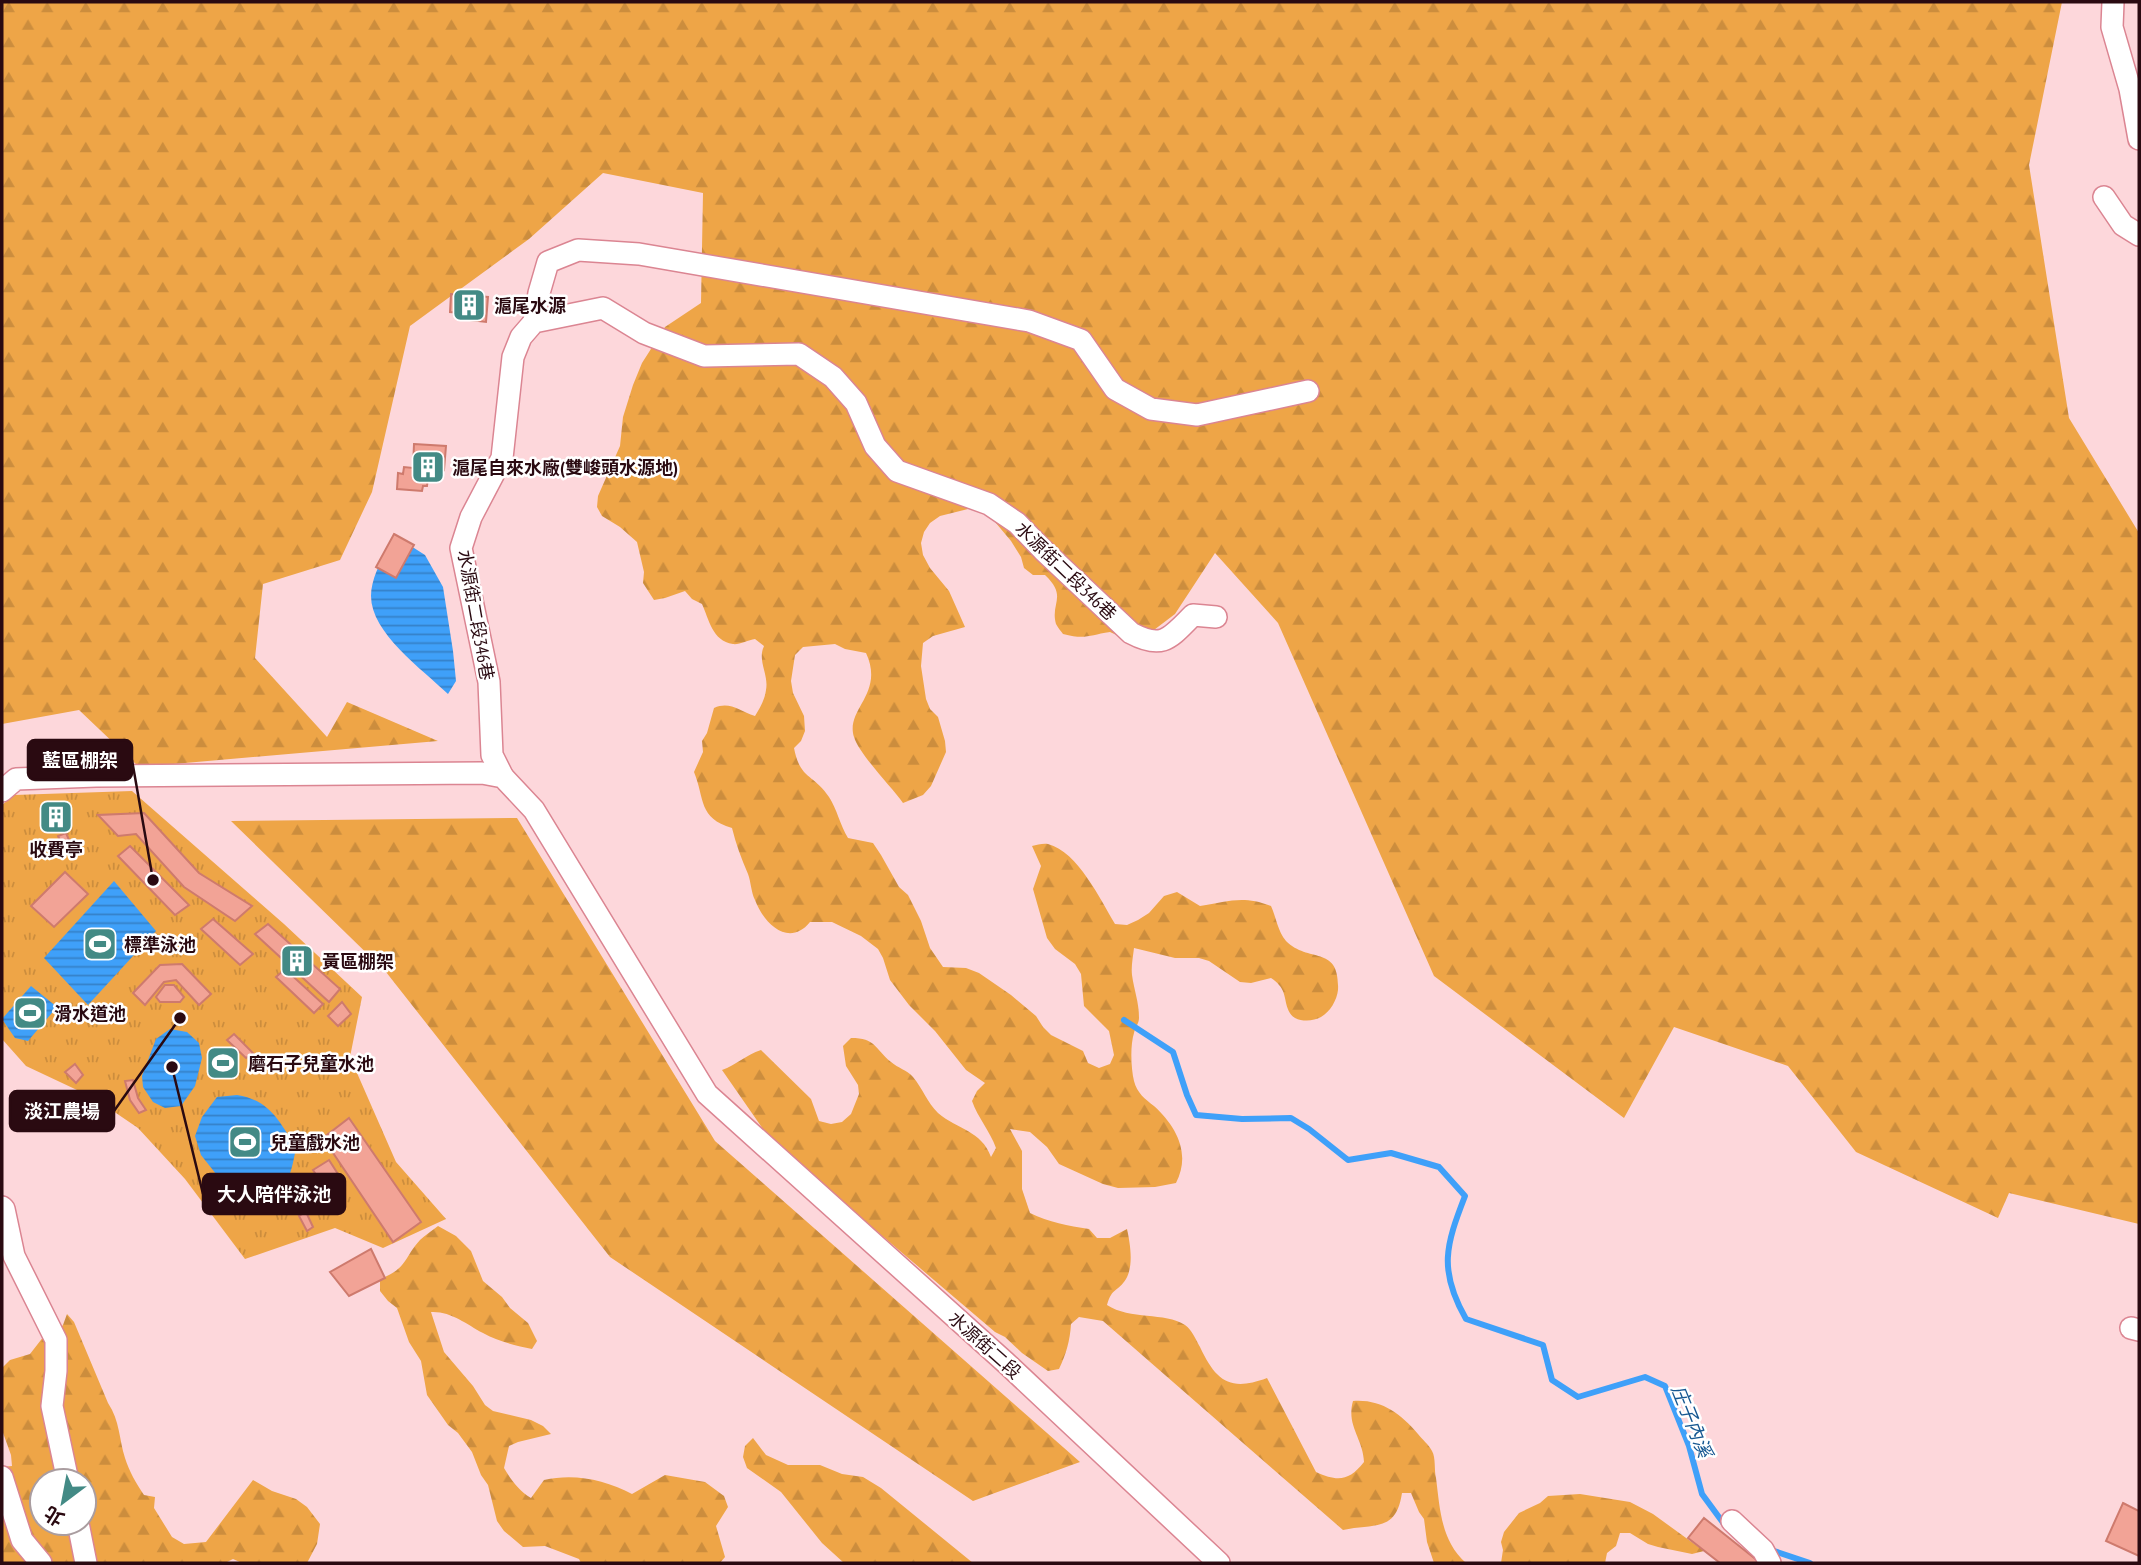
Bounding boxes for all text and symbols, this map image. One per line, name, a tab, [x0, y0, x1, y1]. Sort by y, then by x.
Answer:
building icon: 滬尾水源	[450, 286, 488, 324]
place label: 滬尾水源	[494, 294, 566, 317]
building icon: 滬尾自來水廠(雙峻頭水源地)	[409, 448, 447, 486]
place label: 滬尾自來水廠(雙峻頭水源地)	[452, 456, 678, 479]
street label: 水源街二段346巷	[1010, 517, 1122, 625]
street label: 水源街二段346巷	[453, 548, 499, 682]
callout: 藍區棚架	[28, 740, 132, 780]
text: 藍區棚架	[42, 748, 118, 772]
building icon: 收費亭	[37, 798, 75, 836]
place label: 收費亭	[29, 838, 83, 861]
sports icon: 標準泳池	[81, 925, 119, 963]
place label: 標準泳池	[124, 933, 196, 956]
building icon: 黃區棚架	[278, 942, 316, 980]
place label: 黃區棚架	[322, 950, 394, 973]
sports icon: 滑水道池	[11, 994, 49, 1032]
place label: 滑水道池	[54, 1002, 126, 1025]
sports icon: 磨石子兒童水池	[204, 1044, 242, 1082]
place label: 磨石子兒童水池	[248, 1052, 374, 1075]
callout: 淡江農場	[10, 1091, 114, 1131]
text: 淡江農場	[24, 1099, 100, 1123]
sports icon: 兒童戲水池	[226, 1123, 264, 1161]
place label: 兒童戲水池	[270, 1131, 360, 1154]
callout: 大人陪伴泳池	[203, 1174, 345, 1214]
text: 大人陪伴泳池	[217, 1182, 331, 1206]
street label: 水源街二段	[944, 1306, 1026, 1384]
water label: 庄子內溪	[1667, 1381, 1718, 1464]
north arrow	[28, 1467, 98, 1537]
text: 北	[40, 1501, 68, 1532]

